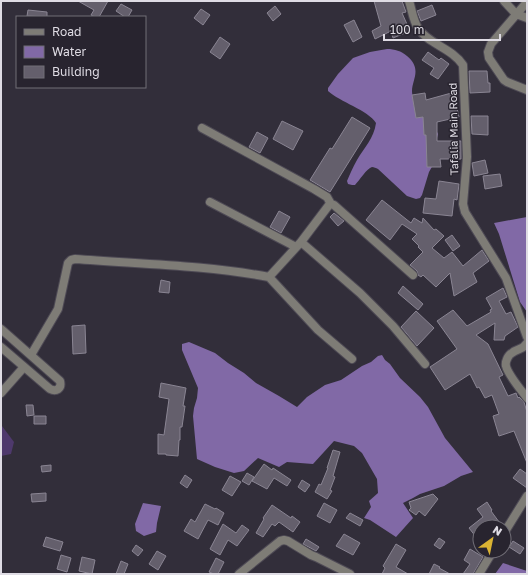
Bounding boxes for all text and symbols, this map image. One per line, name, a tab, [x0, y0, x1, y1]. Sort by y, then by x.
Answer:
legend	[16, 16, 146, 88]
scale bar	[384, 16, 500, 42]
text: 100 m	[390, 22, 424, 37]
text: Road	[52, 24, 81, 39]
text: Water	[52, 44, 86, 59]
text: Building	[52, 64, 100, 79]
street label: Tafalia Main Road	[446, 83, 460, 175]
north arrow	[472, 519, 512, 559]
text: N	[491, 522, 505, 538]

